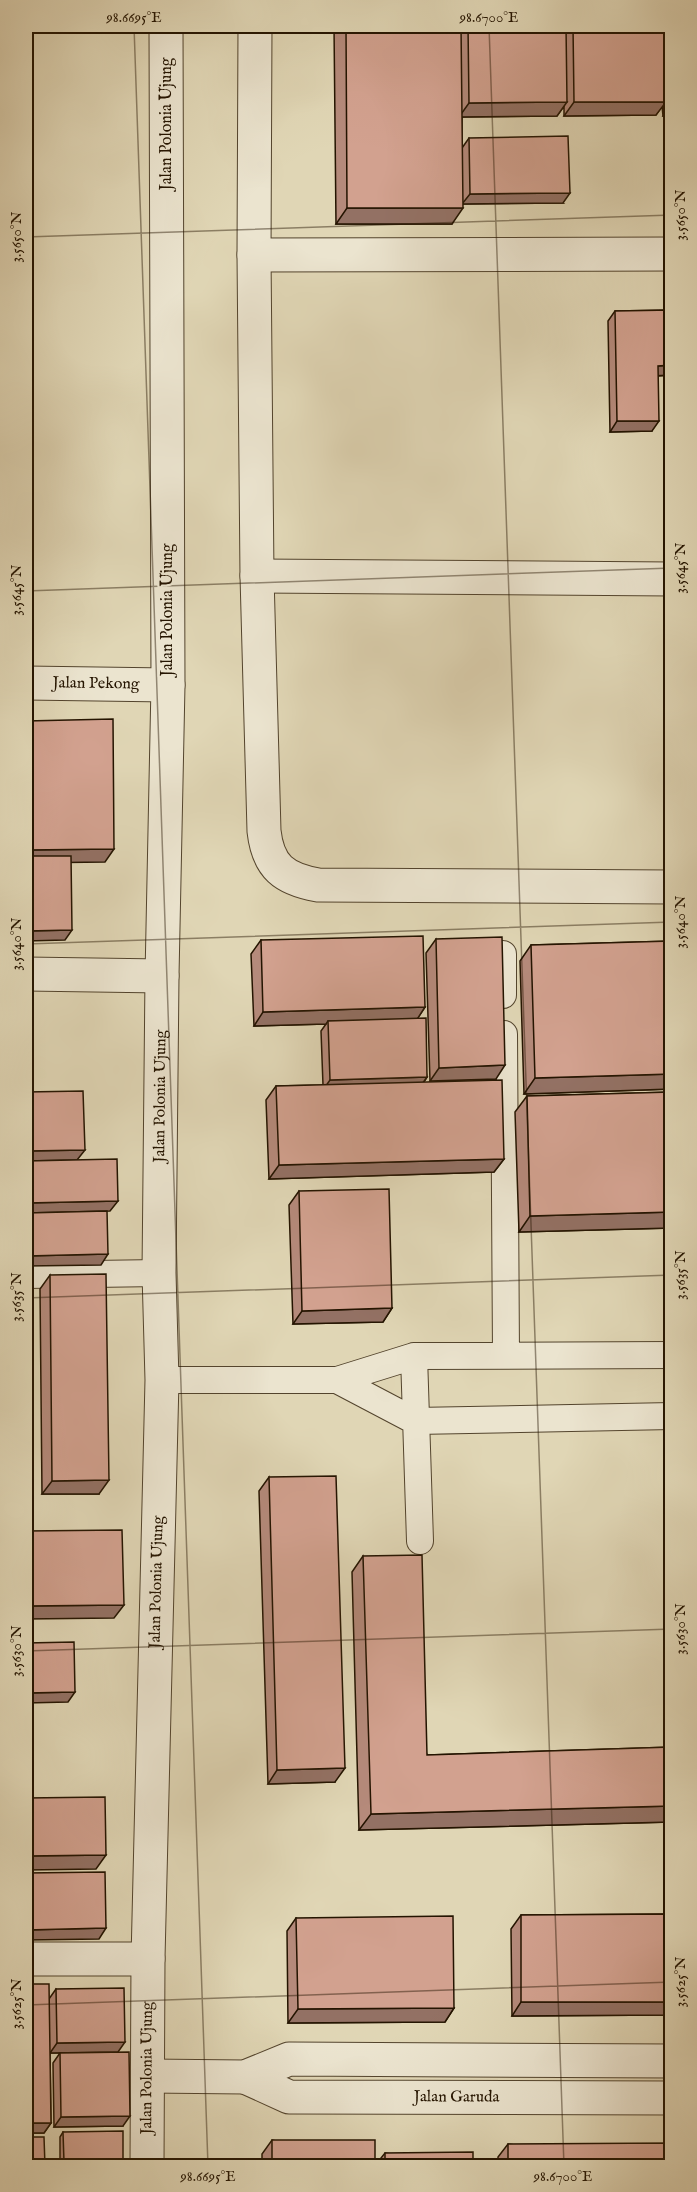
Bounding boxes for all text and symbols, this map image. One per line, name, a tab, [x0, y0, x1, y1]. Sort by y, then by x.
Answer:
text: 98.6695°E	[105, 8, 162, 27]
text: 98.6700°E	[459, 8, 518, 27]
street label: Jalan Polonia Ujung	[157, 57, 177, 192]
text: 3.5650°N	[671, 189, 690, 241]
text: 3.5650°N	[7, 211, 26, 263]
text: 3.5645°N	[671, 542, 690, 594]
street label: Jalan Polonia Ujung	[158, 543, 178, 678]
text: 3.5645°N	[7, 564, 26, 616]
street label: Jalan Pekong	[50, 673, 140, 695]
text: 3.5640°N	[671, 895, 690, 949]
text: 3.5640°N	[7, 917, 26, 971]
street label: Jalan Polonia Ujung	[150, 1029, 171, 1165]
text: 3.5635°N	[671, 1250, 690, 1300]
text: 3.5635°N	[7, 1272, 26, 1322]
street label: Jalan Polonia Ujung	[145, 1515, 169, 1651]
text: 3.5630°N	[671, 1603, 690, 1655]
text: 3.5630°N	[7, 1625, 26, 1677]
text: 3.5625°N	[671, 1957, 690, 2007]
text: 3.5625°N	[7, 1979, 26, 2029]
street label: Jalan Polonia Ujung	[137, 2001, 158, 2137]
street label: Jalan Garuda	[412, 2087, 500, 2108]
text: 98.6695°E	[179, 2167, 236, 2186]
text: 98.6700°E	[533, 2167, 592, 2186]

